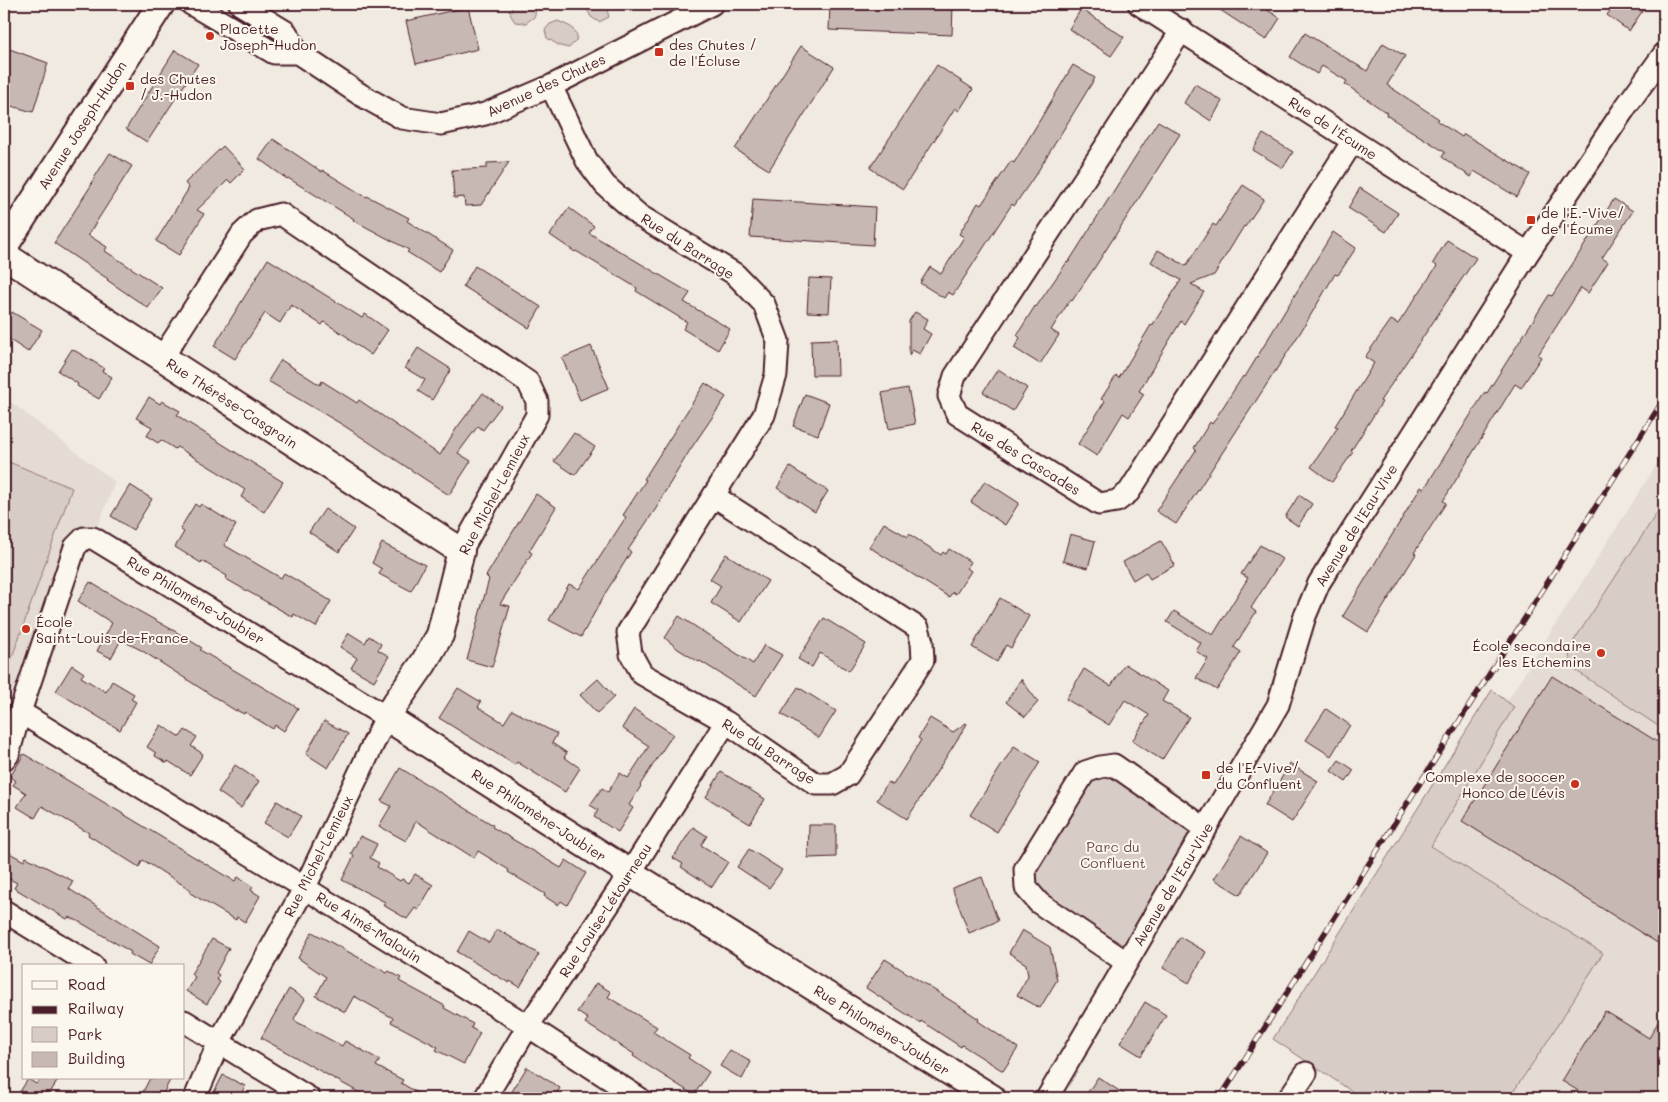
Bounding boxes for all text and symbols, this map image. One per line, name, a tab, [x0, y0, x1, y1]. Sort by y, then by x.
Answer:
place label: Placette Joseph-Hudon	[220, 19, 316, 54]
marker: Placette Joseph-Hudon	[204, 30, 216, 42]
place label: des Chutes / de l'Écluse	[669, 35, 757, 70]
marker: des Chutes / de l'Écluse	[653, 46, 665, 58]
street label: Avenue des Chutes	[484, 49, 608, 121]
street label: Avenue Joseph-Hudon	[33, 57, 131, 193]
place label: des Chutes / J.-Hudon	[140, 69, 216, 104]
marker: des Chutes / J.-Hudon	[124, 80, 136, 92]
street label: Rue de l'Écume	[1285, 92, 1381, 164]
place label: de l'E.-Vive/ de l'Écume	[1541, 203, 1624, 238]
street label: Rue du Barrage	[638, 209, 738, 283]
marker: de l'E.-Vive/ de l'Écume	[1525, 214, 1537, 226]
street label: Rue Thérèse-Casgrain	[163, 353, 301, 453]
street label: Rue des Cascades	[968, 417, 1084, 499]
street label: Rue Michel-Lemieux	[454, 430, 534, 558]
street label: Avenue de l'Eau-Vive	[1311, 460, 1401, 590]
street label: Rue Philomène-Joubier	[124, 551, 268, 649]
place label: École Saint-Louis-de-France	[36, 612, 189, 647]
marker: École Saint-Louis-de-France	[20, 623, 32, 635]
place label: École secondaire les Etchemins	[1472, 636, 1591, 671]
marker: École secondaire les Etchemins	[1595, 647, 1607, 659]
street label: Rue du Barrage	[719, 714, 819, 788]
place label: de l'E.-Vive/ du Confluent	[1216, 758, 1302, 793]
street label: Rue Philomène-Joubier	[468, 764, 610, 866]
place label: Complexe de soccer Honco de Lévis	[1425, 767, 1565, 802]
marker: de l'E.-Vive/ du Confluent	[1200, 769, 1212, 781]
marker: Complexe de soccer Honco de Lévis	[1569, 778, 1581, 790]
street label: Rue Michel-Lemieux	[279, 792, 357, 920]
street label: Avenue de l'Eau-Vive	[1128, 819, 1218, 949]
park label: Parc du Confluent	[1080, 837, 1146, 872]
street label: Rue Louise-Létourneau	[554, 839, 656, 981]
street label: Rue Aimé-Malouin	[313, 887, 425, 967]
legend	[22, 964, 185, 1080]
text: Road	[68, 974, 105, 994]
street label: Rue Philomène-Joubier	[810, 980, 954, 1080]
text: Railway	[68, 998, 124, 1018]
text: Park	[68, 1024, 102, 1044]
text: Building	[68, 1048, 125, 1068]

